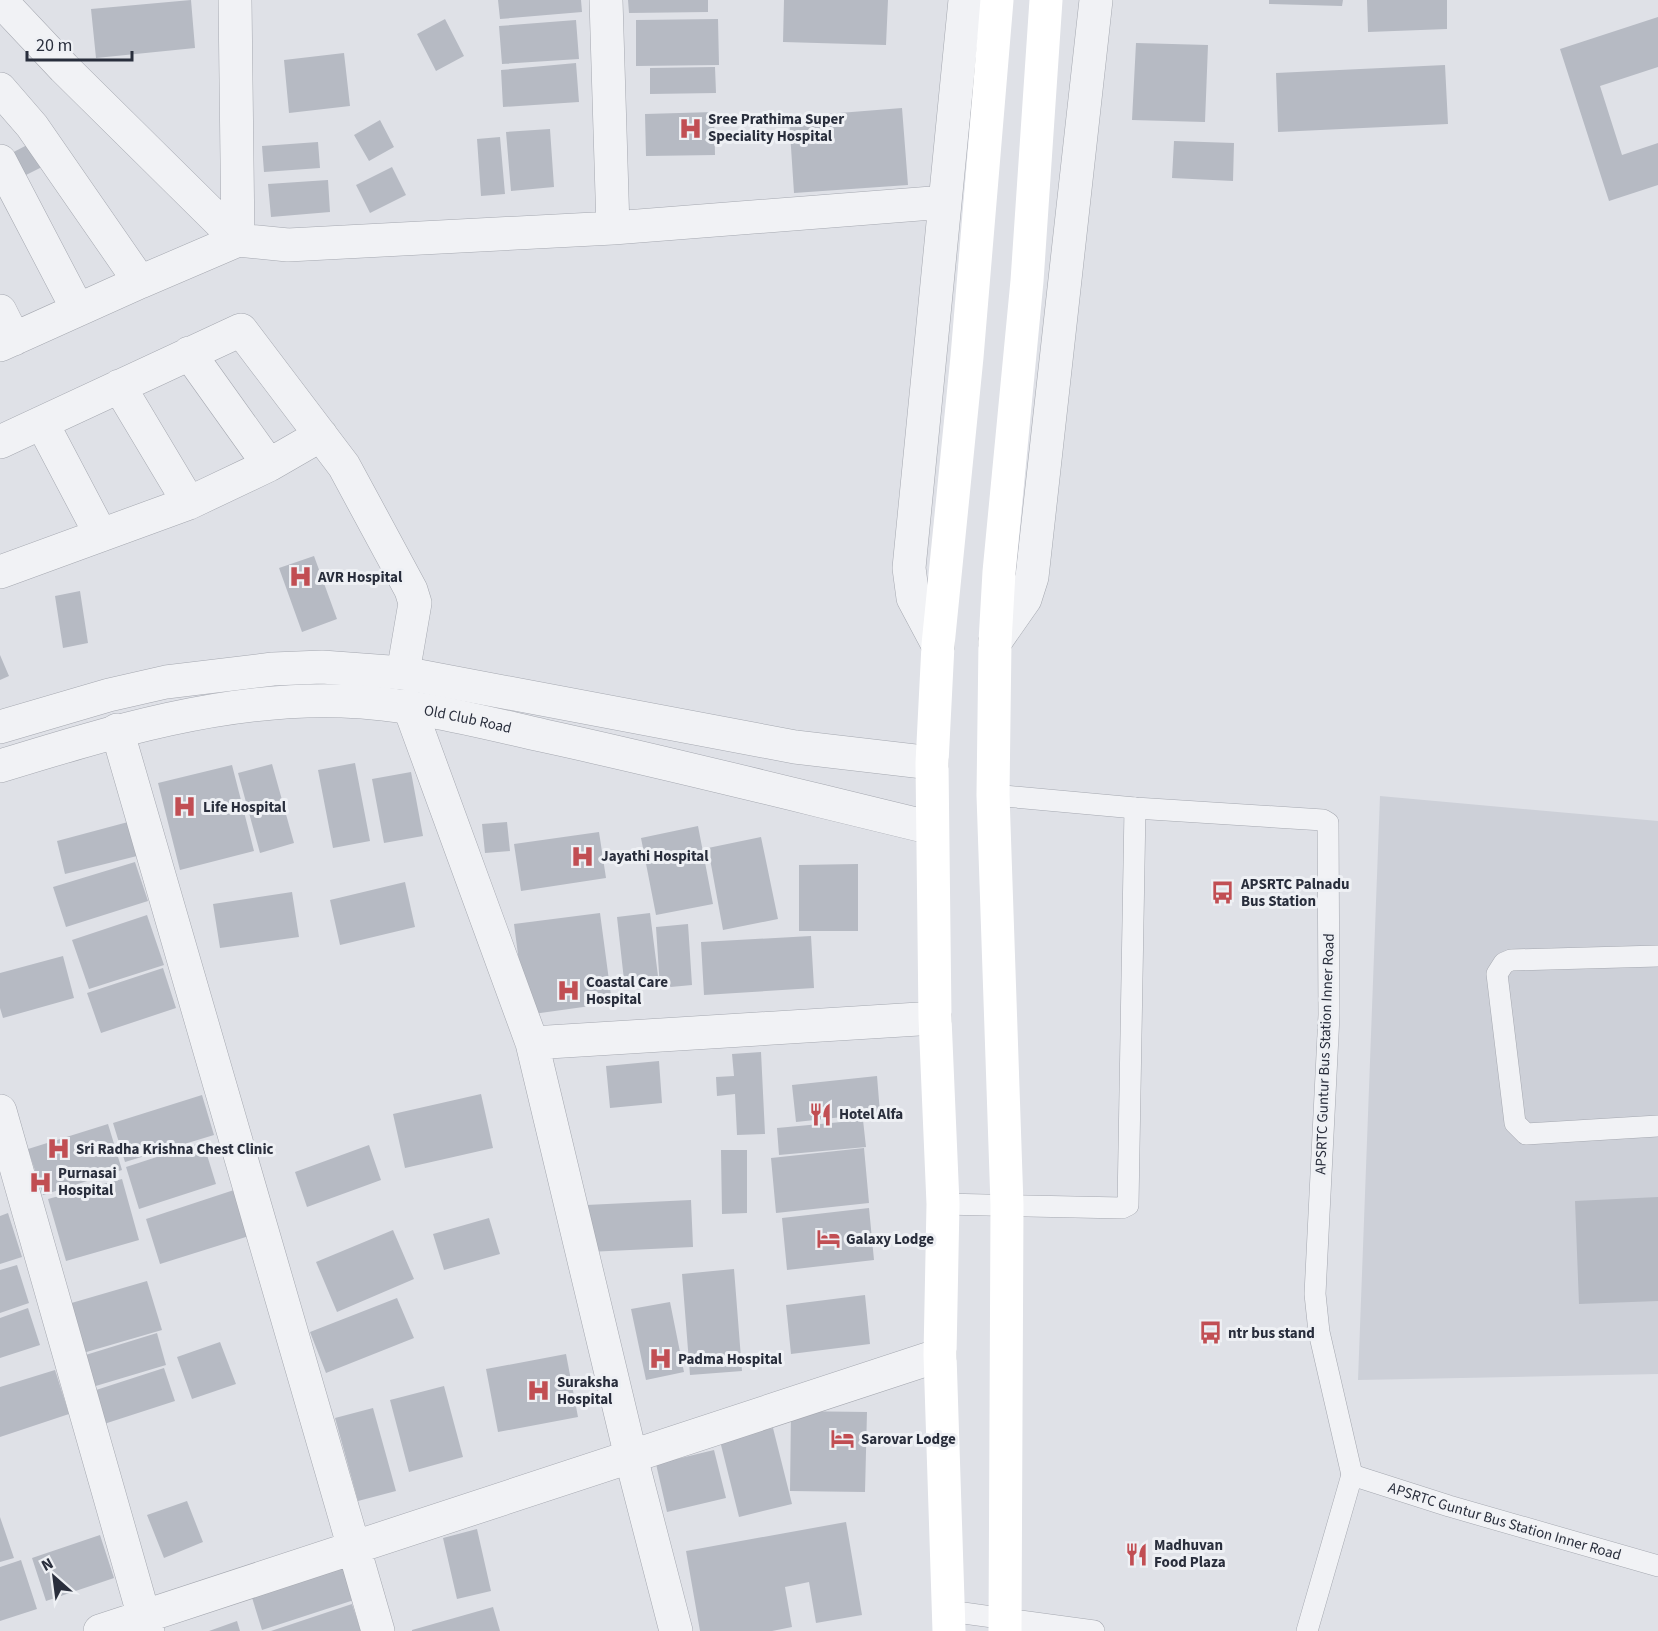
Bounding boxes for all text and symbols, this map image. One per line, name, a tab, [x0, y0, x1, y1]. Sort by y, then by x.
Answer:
scale bar	[27, 24, 132, 62]
text: 20 m	[36, 33, 72, 58]
place label: Sree Prathima Super Speciality Hospital	[708, 109, 844, 147]
hospital icon: Sree Prathima Super Speciality Hospital	[677, 115, 703, 141]
hospital icon: AVR Hospital	[287, 564, 313, 590]
place label: AVR Hospital	[317, 567, 403, 588]
street label: Old Club Road	[422, 700, 514, 739]
hospital icon: Life Hospital	[172, 794, 198, 820]
place label: Life Hospital	[203, 797, 287, 818]
hospital icon: Jayathi Hospital	[570, 843, 596, 869]
place label: Jayathi Hospital	[601, 846, 709, 867]
place label: APSRTC Palnadu Bus Station	[1240, 874, 1350, 912]
bus stop icon: APSRTC Palnadu Bus Station	[1210, 880, 1236, 906]
street label: APSRTC Guntur Bus Station Inner Road	[1310, 933, 1340, 1175]
place label: Coastal Care Hospital	[586, 972, 668, 1010]
hospital icon: Coastal Care Hospital	[555, 978, 581, 1004]
restaurant icon: Hotel Alfa	[808, 1101, 834, 1127]
place label: Hotel Alfa	[839, 1104, 903, 1125]
hospital icon: Sri Radha Krishna Chest Clinic	[45, 1136, 71, 1162]
place label: Sri Radha Krishna Chest Clinic	[76, 1139, 274, 1160]
place label: Purnasai Hospital	[58, 1163, 117, 1201]
hospital icon: Purnasai Hospital	[27, 1169, 53, 1195]
hotel icon: Galaxy Lodge	[815, 1226, 841, 1252]
place label: Galaxy Lodge	[846, 1229, 934, 1250]
bus stop icon: ntr bus stand	[1197, 1320, 1223, 1346]
place label: ntr bus stand	[1228, 1323, 1315, 1344]
hospital icon: Padma Hospital	[647, 1346, 673, 1372]
place label: Padma Hospital	[678, 1349, 783, 1370]
place label: Suraksha Hospital	[557, 1372, 619, 1410]
hospital icon: Suraksha Hospital	[526, 1378, 552, 1404]
hotel icon: Sarovar Lodge	[830, 1426, 856, 1452]
place label: Sarovar Lodge	[861, 1429, 956, 1450]
street label: APSRTC Guntur Bus Station Inner Road	[1386, 1477, 1624, 1565]
place label: Madhuvan Food Plaza	[1154, 1535, 1226, 1573]
restaurant icon: Madhuvan Food Plaza	[1123, 1541, 1149, 1567]
north arrow	[24, 1547, 84, 1607]
text: N	[38, 1552, 57, 1577]

